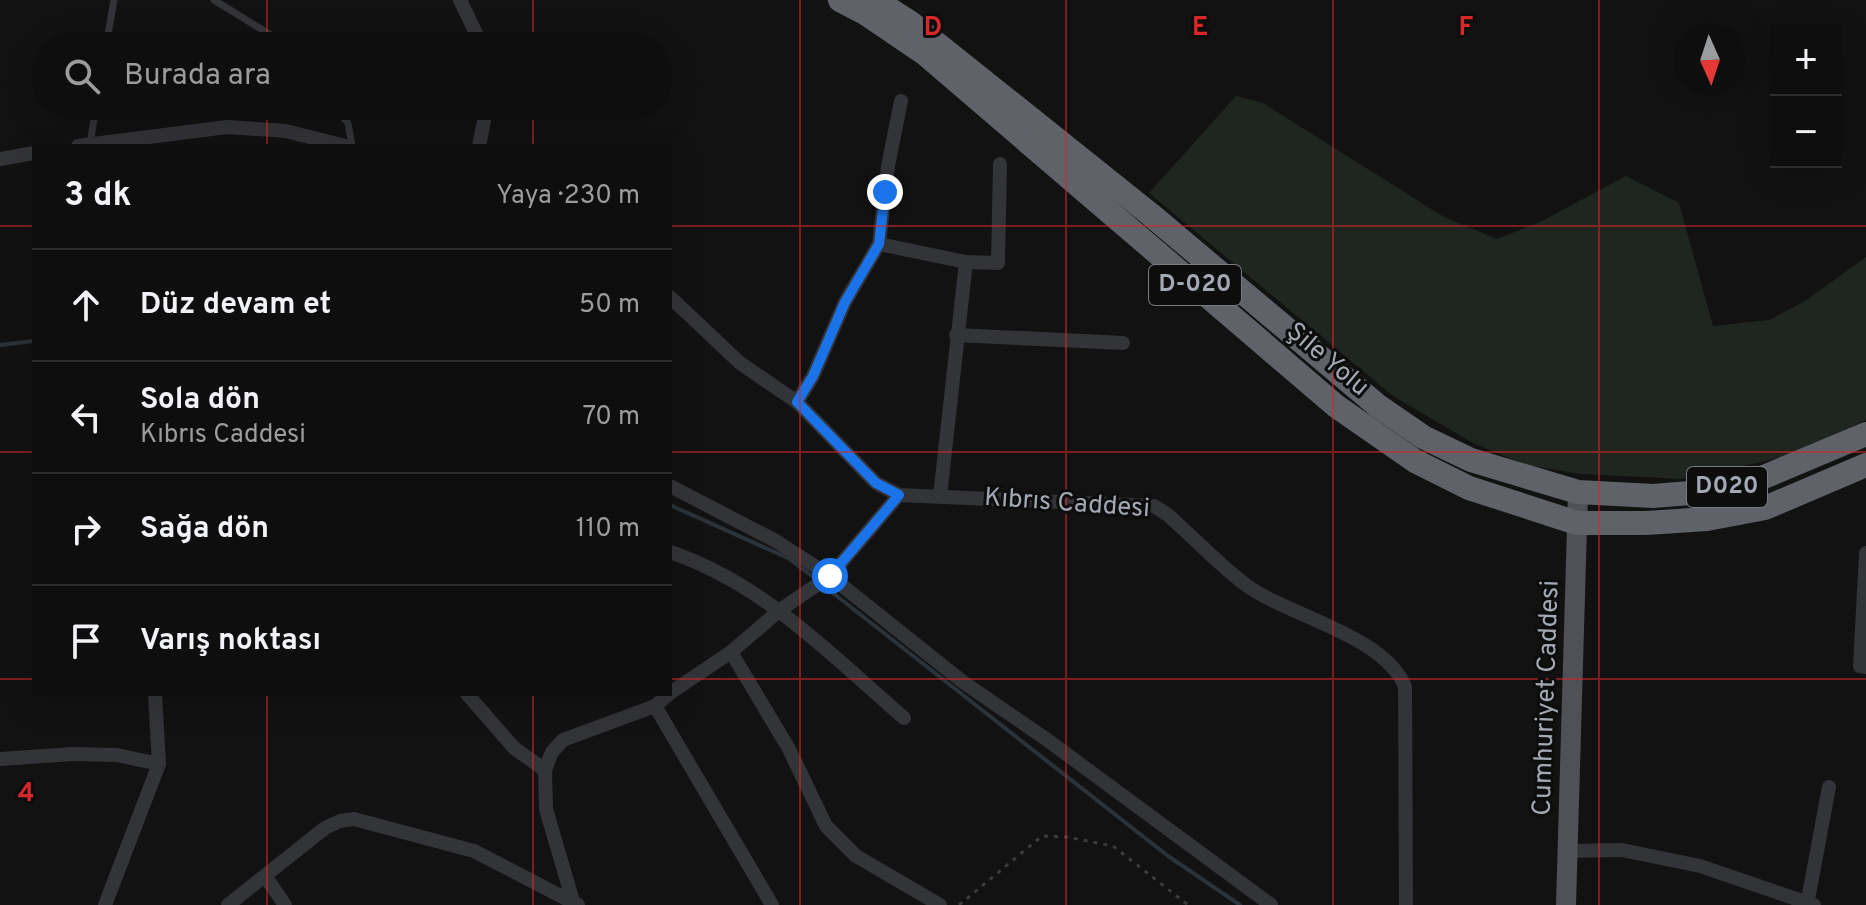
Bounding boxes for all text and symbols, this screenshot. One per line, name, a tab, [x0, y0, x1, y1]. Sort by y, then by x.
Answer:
text: D	[924, 12, 942, 45]
text: E	[1192, 12, 1208, 45]
text: F	[1459, 12, 1474, 45]
north arrow	[1674, 24, 1746, 96]
map controls	[1770, 24, 1842, 168]
button: +	[1770, 24, 1842, 96]
search box	[32, 32, 672, 120]
icon: search	[60, 54, 104, 98]
text: Burada ara	[124, 58, 271, 95]
button: −	[1770, 96, 1842, 168]
route end	[867, 174, 903, 210]
text: 3 dk	[64, 175, 132, 218]
text: Yaya · 230 m	[496, 180, 640, 213]
road number: D-020	[1149, 265, 1241, 305]
icon: ahead	[64, 283, 108, 327]
text: Düz devam et	[140, 287, 331, 324]
text: 50 m	[579, 289, 640, 322]
street label: Şile Yolu	[1279, 316, 1375, 404]
text: Sola dön	[140, 382, 260, 419]
icon: left	[64, 395, 108, 439]
text: 70 m	[582, 401, 640, 434]
text: Kıbrıs Caddesi	[140, 419, 306, 452]
road number: D020	[1687, 467, 1767, 507]
street label: Kıbrıs Caddesi	[983, 482, 1151, 526]
icon: right	[64, 507, 108, 551]
text: Sağa dön	[140, 511, 269, 548]
text: 110 m	[576, 513, 640, 546]
route start	[812, 558, 848, 594]
street label: Cumhuriyet Caddesi	[1526, 580, 1568, 816]
icon: arrive	[64, 619, 108, 663]
text: Varış noktası	[140, 623, 321, 660]
text: 4	[18, 778, 34, 811]

